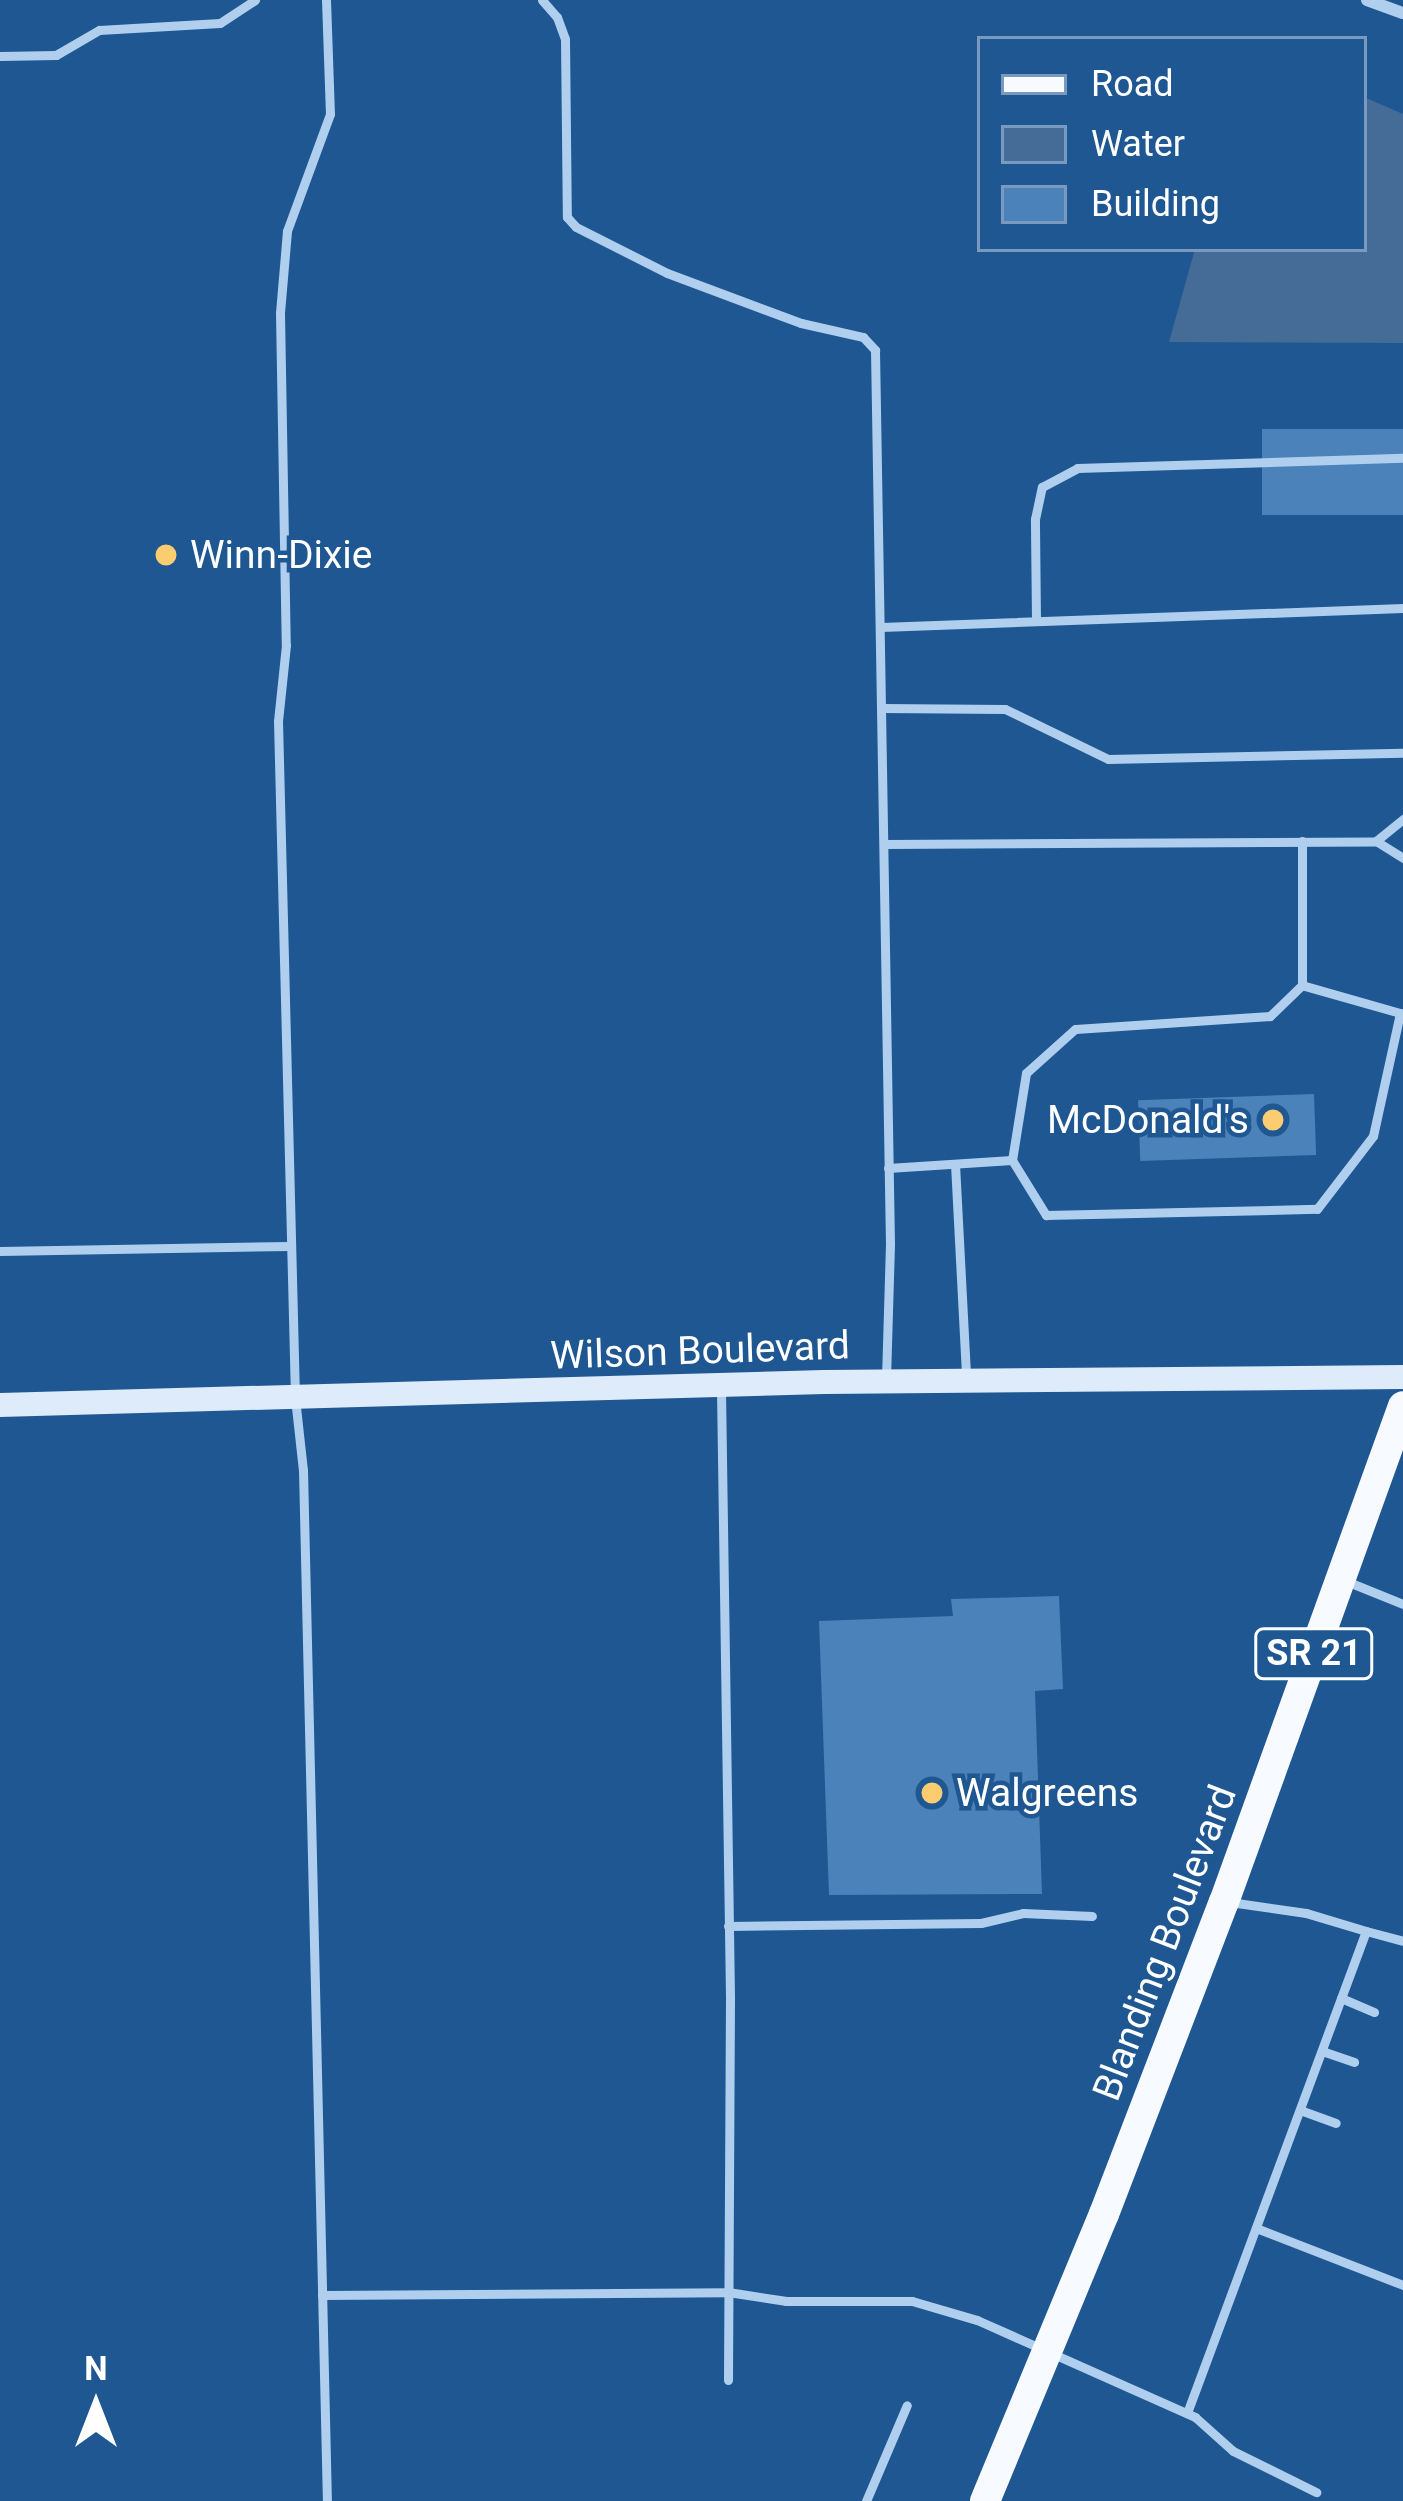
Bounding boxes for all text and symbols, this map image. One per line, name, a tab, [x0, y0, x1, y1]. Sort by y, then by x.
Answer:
legend	[977, 36, 1367, 252]
text: Road	[1091, 63, 1174, 105]
text: Water	[1091, 123, 1185, 165]
text: Building	[1091, 183, 1220, 225]
place label: Winn-Dixie	[190, 532, 373, 578]
marker: Winn-Dixie	[153, 542, 179, 568]
place label: McDonald's	[1047, 1097, 1249, 1143]
marker: McDonald's	[1260, 1107, 1286, 1133]
street label: Wilson Boulevard	[549, 1322, 851, 1380]
road number: SR 21	[1254, 1624, 1374, 1684]
place label: Walgreens	[956, 1770, 1138, 1816]
street label: Blanding Boulevard	[1083, 1779, 1247, 2107]
marker: Walgreens	[919, 1780, 945, 1806]
north arrow	[36, 2345, 156, 2465]
text: N	[84, 2349, 108, 2388]

